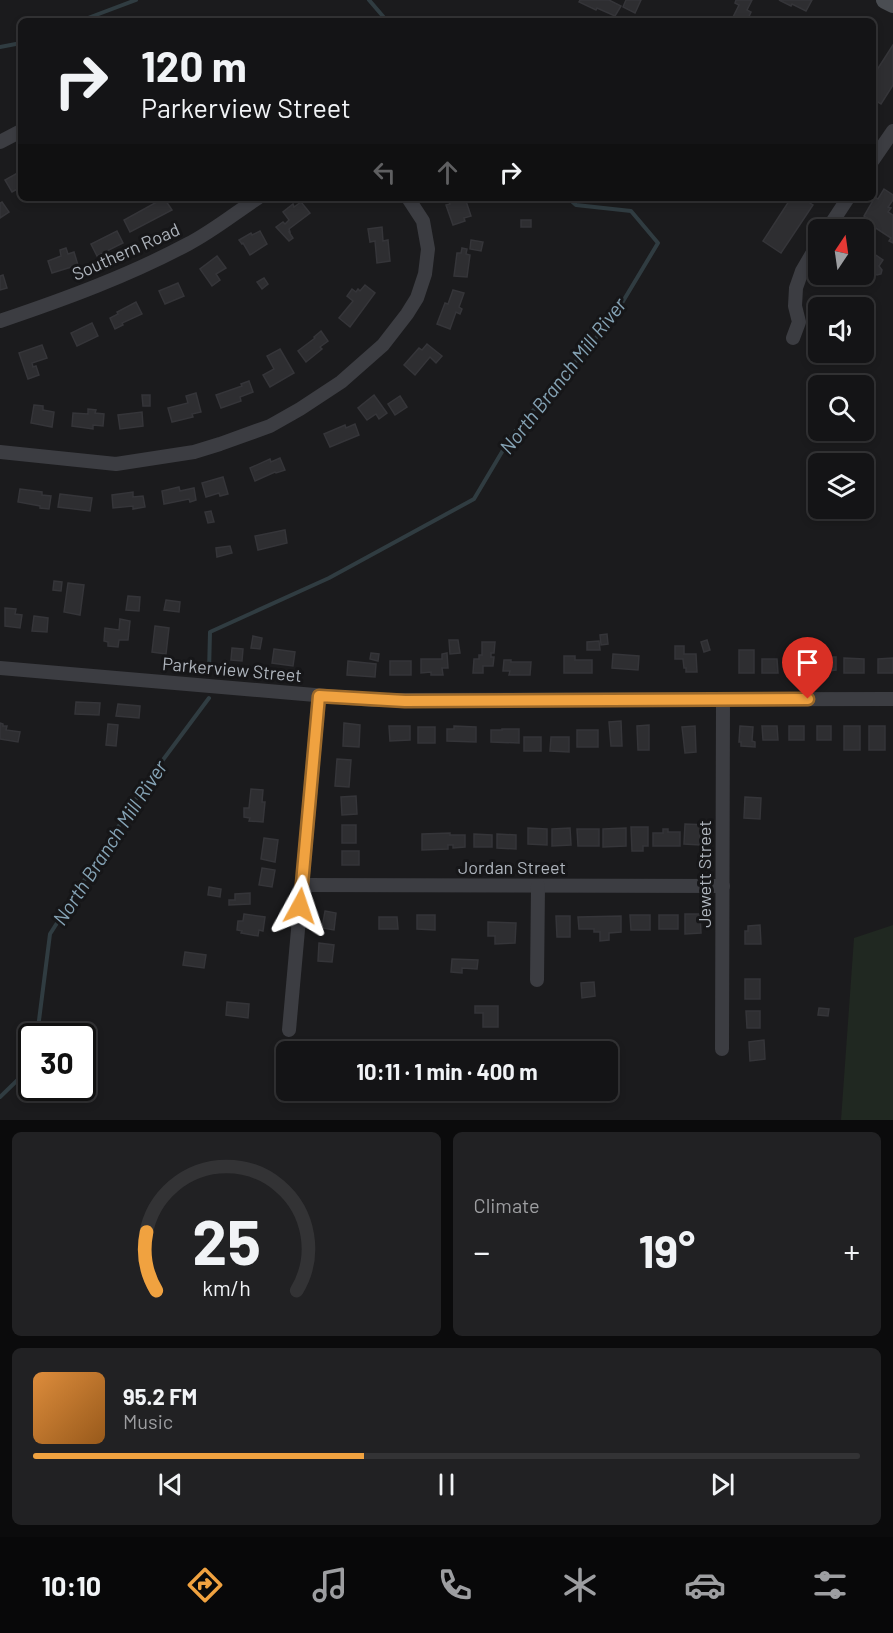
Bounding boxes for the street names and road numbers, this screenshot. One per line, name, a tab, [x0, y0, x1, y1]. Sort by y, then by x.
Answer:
street label: Southern Road	[68, 218, 183, 285]
street label: Parkerview Street	[161, 652, 303, 686]
street label: Jewett Street	[693, 820, 715, 928]
street label: Jordan Street	[458, 856, 566, 878]

